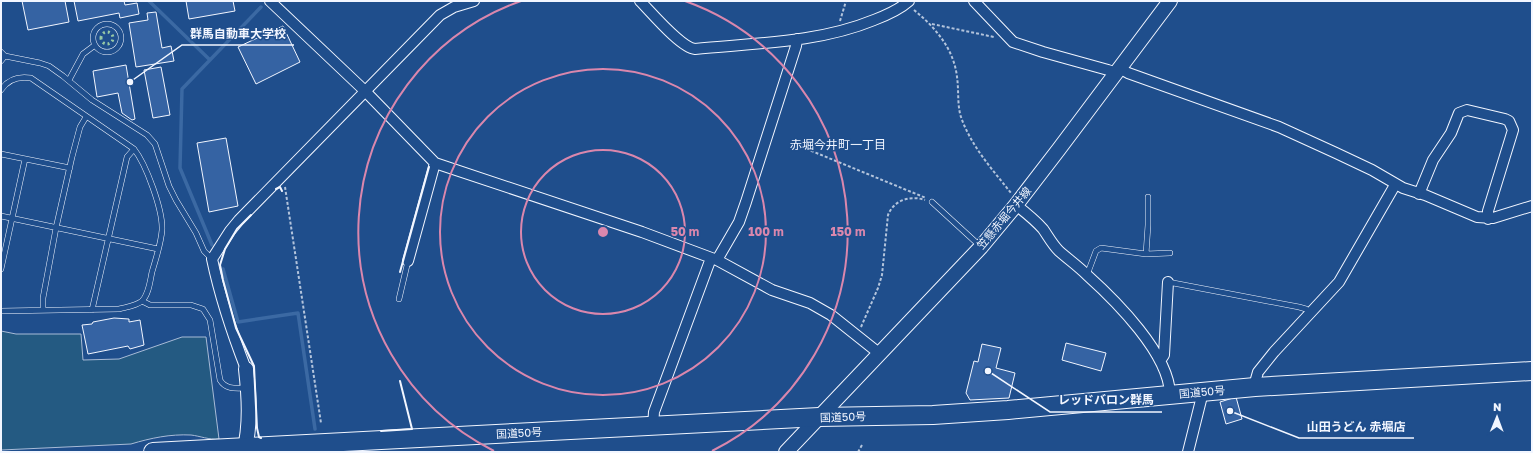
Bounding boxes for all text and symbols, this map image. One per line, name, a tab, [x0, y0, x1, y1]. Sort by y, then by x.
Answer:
callout: 群馬自動車大学校	[182, 21, 294, 45]
text: 群馬自動車大学校	[190, 26, 286, 41]
district label: 赤堀今井町一丁目	[790, 137, 886, 152]
street label: 笠懸赤堀今井線	[974, 184, 1033, 251]
text: 50 m	[671, 224, 699, 239]
text: 100 m	[748, 224, 784, 239]
text: 150 m	[831, 224, 865, 239]
centre of rings	[596, 225, 610, 239]
street label: 国道50号	[1178, 383, 1226, 400]
callout: レッドバロン群馬	[1050, 388, 1162, 412]
text: レッドバロン群馬	[1058, 392, 1154, 407]
north arrow	[1477, 397, 1517, 437]
text: N	[1493, 400, 1501, 413]
street label: 国道50号	[820, 409, 866, 424]
callout: 山田うどん 赤堀店	[1299, 414, 1414, 438]
text: 山田うどん 赤堀店	[1306, 419, 1406, 434]
street label: 国道50号	[496, 425, 542, 440]

